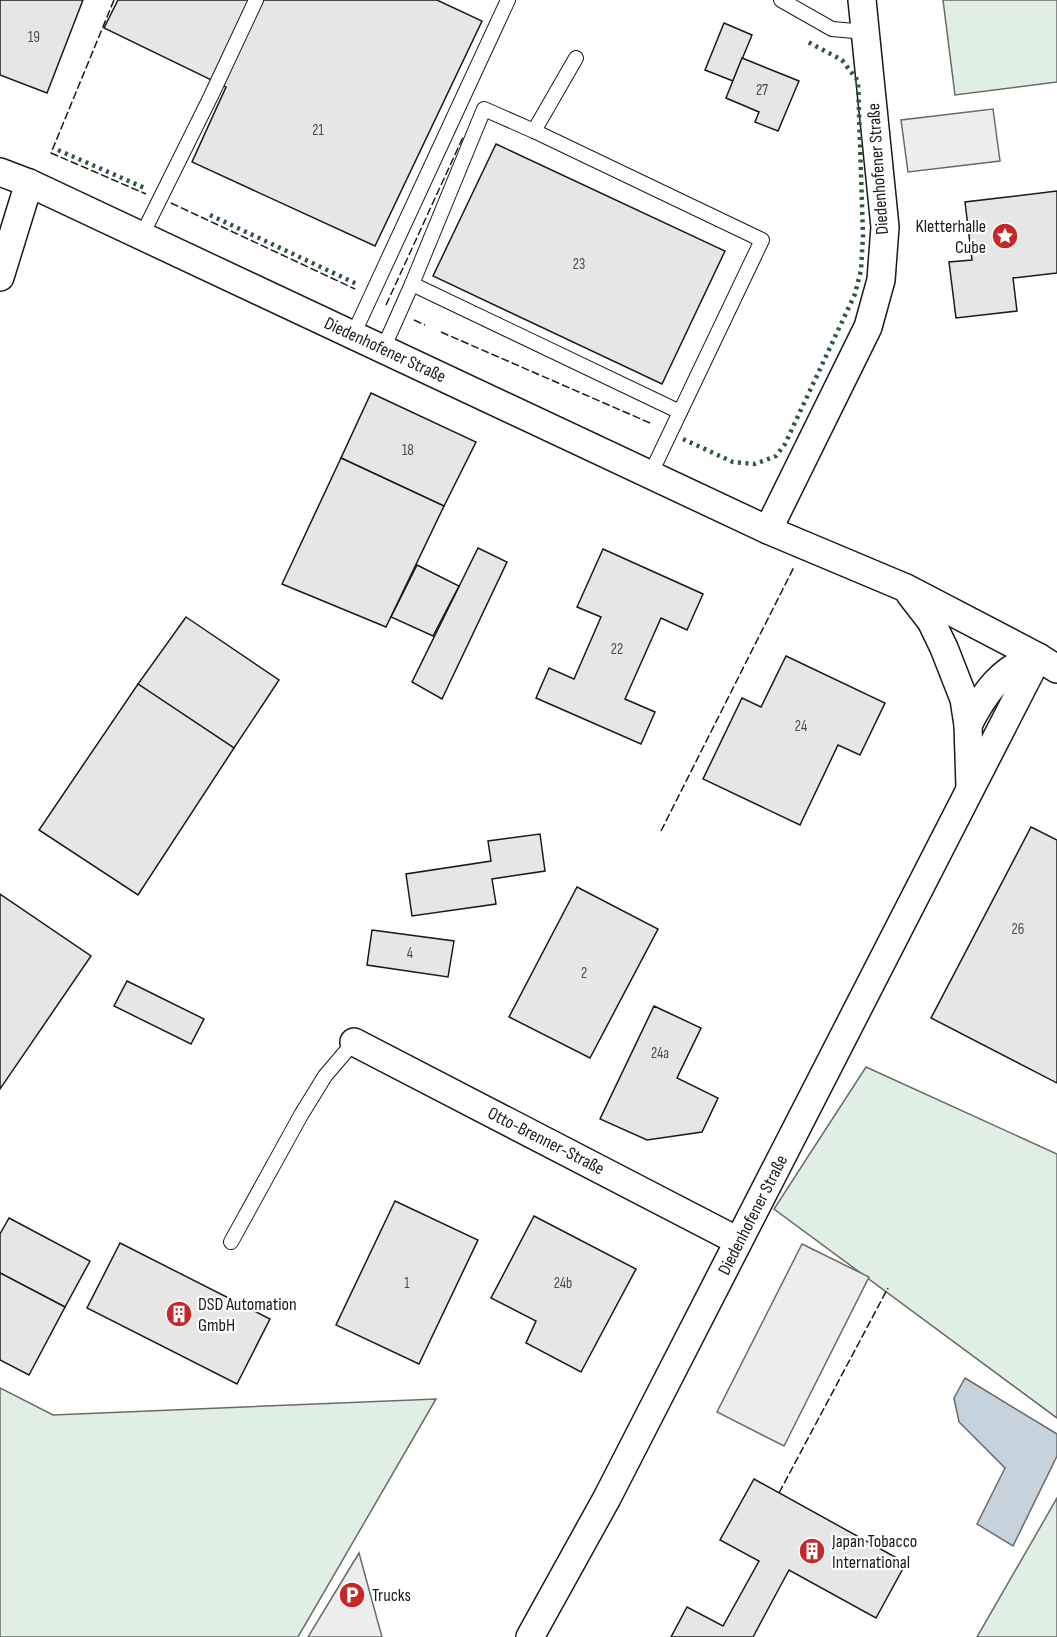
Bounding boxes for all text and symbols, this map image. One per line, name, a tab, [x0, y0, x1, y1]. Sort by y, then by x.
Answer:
house number: 19	[28, 28, 40, 47]
house number: 27	[756, 81, 768, 100]
street label: Diedenhofener Straße	[863, 103, 893, 235]
house number: 21	[312, 121, 324, 140]
place label: Kletterhalle Cube	[915, 216, 986, 258]
place icon: Kletterhalle Cube	[990, 221, 1020, 251]
house number: 23	[573, 255, 585, 274]
street label: Diedenhofener Straße	[321, 313, 449, 387]
house number: 18	[402, 441, 414, 460]
house number: 22	[611, 640, 623, 659]
house number: 24	[795, 717, 807, 736]
house number: 26	[1012, 920, 1024, 939]
house number: 4	[407, 944, 413, 963]
house number: 2	[581, 964, 587, 983]
house number: 24a	[651, 1044, 669, 1063]
street label: Otto-Brenner-Straße	[484, 1103, 608, 1179]
street label: Diedenhofener Straße	[714, 1152, 792, 1278]
house number: 1	[404, 1274, 410, 1293]
house number: 24b	[554, 1274, 572, 1293]
place label: DSD Automation GmbH	[198, 1294, 297, 1336]
building icon: DSD Automation GmbH	[164, 1299, 194, 1329]
place label: Japan Tobacco International	[831, 1531, 917, 1573]
building icon: Japan Tobacco International	[797, 1536, 827, 1566]
parking icon: Trucks	[337, 1580, 367, 1610]
place label: Trucks	[372, 1585, 411, 1606]

